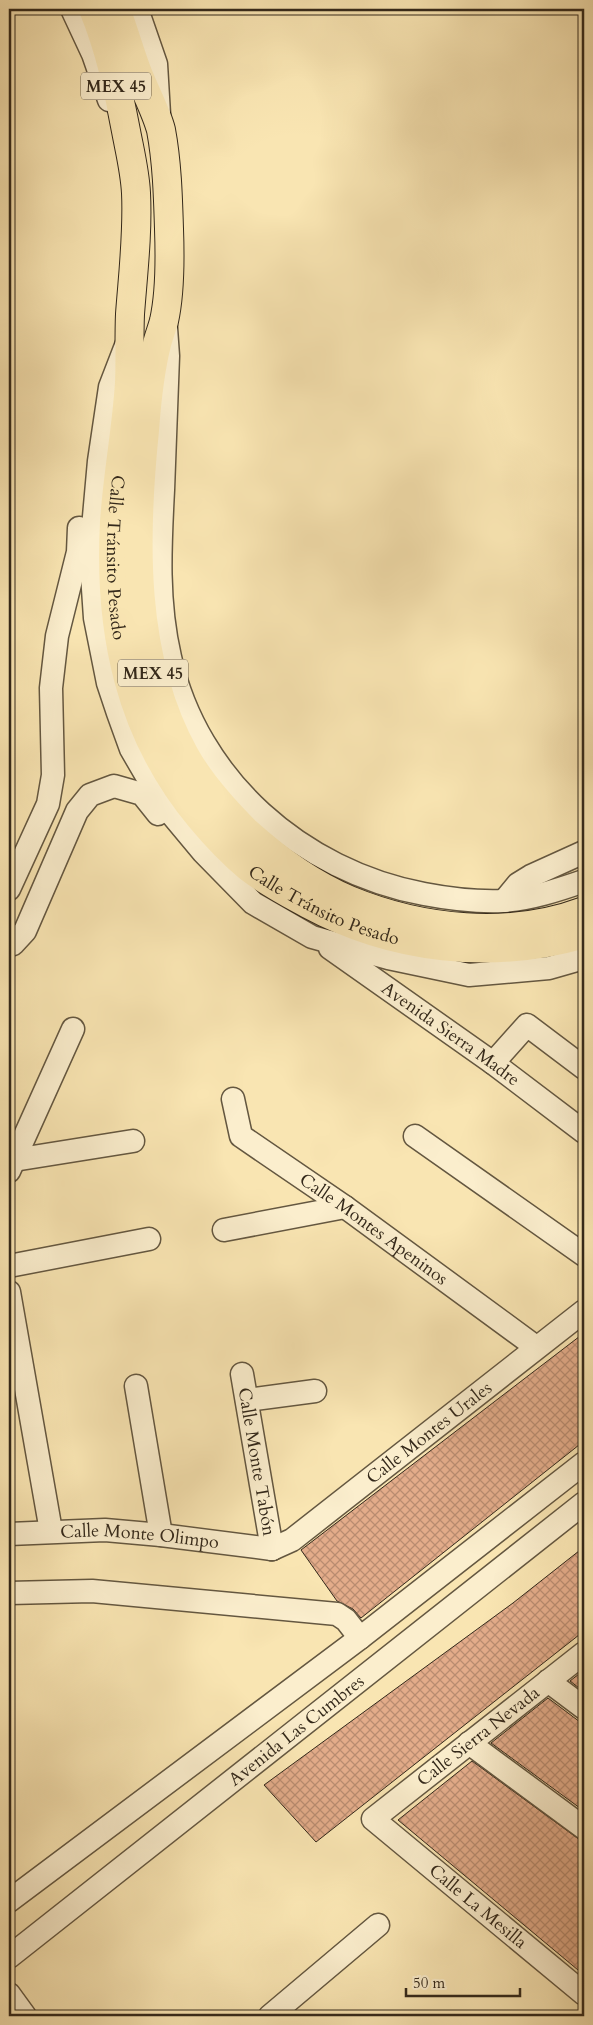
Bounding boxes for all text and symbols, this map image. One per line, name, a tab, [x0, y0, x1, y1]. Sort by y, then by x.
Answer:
road number: MEX 45	[81, 72, 151, 100]
street label: Calle Tránsito Pesado	[100, 474, 131, 642]
road number: MEX 45	[118, 660, 188, 686]
street label: Calle Tránsito Pesado	[243, 859, 402, 951]
street label: Avenida Sierra Madre	[376, 976, 525, 1092]
street label: Calle Montes Apeninos	[294, 1168, 453, 1291]
street label: Calle Montes Urales	[361, 1376, 497, 1490]
street label: Calle Monte Tabón	[232, 1386, 282, 1539]
street label: Calle Monte Olimpo	[60, 1518, 221, 1555]
street label: Avenida Las Cumbres	[223, 1669, 370, 1792]
street label: Calle Sierra Nevada	[412, 1680, 545, 1792]
street label: Calle La Mesilla	[423, 1858, 532, 1955]
scale bar	[406, 1965, 519, 1997]
text: 50 m	[413, 1973, 445, 1993]

